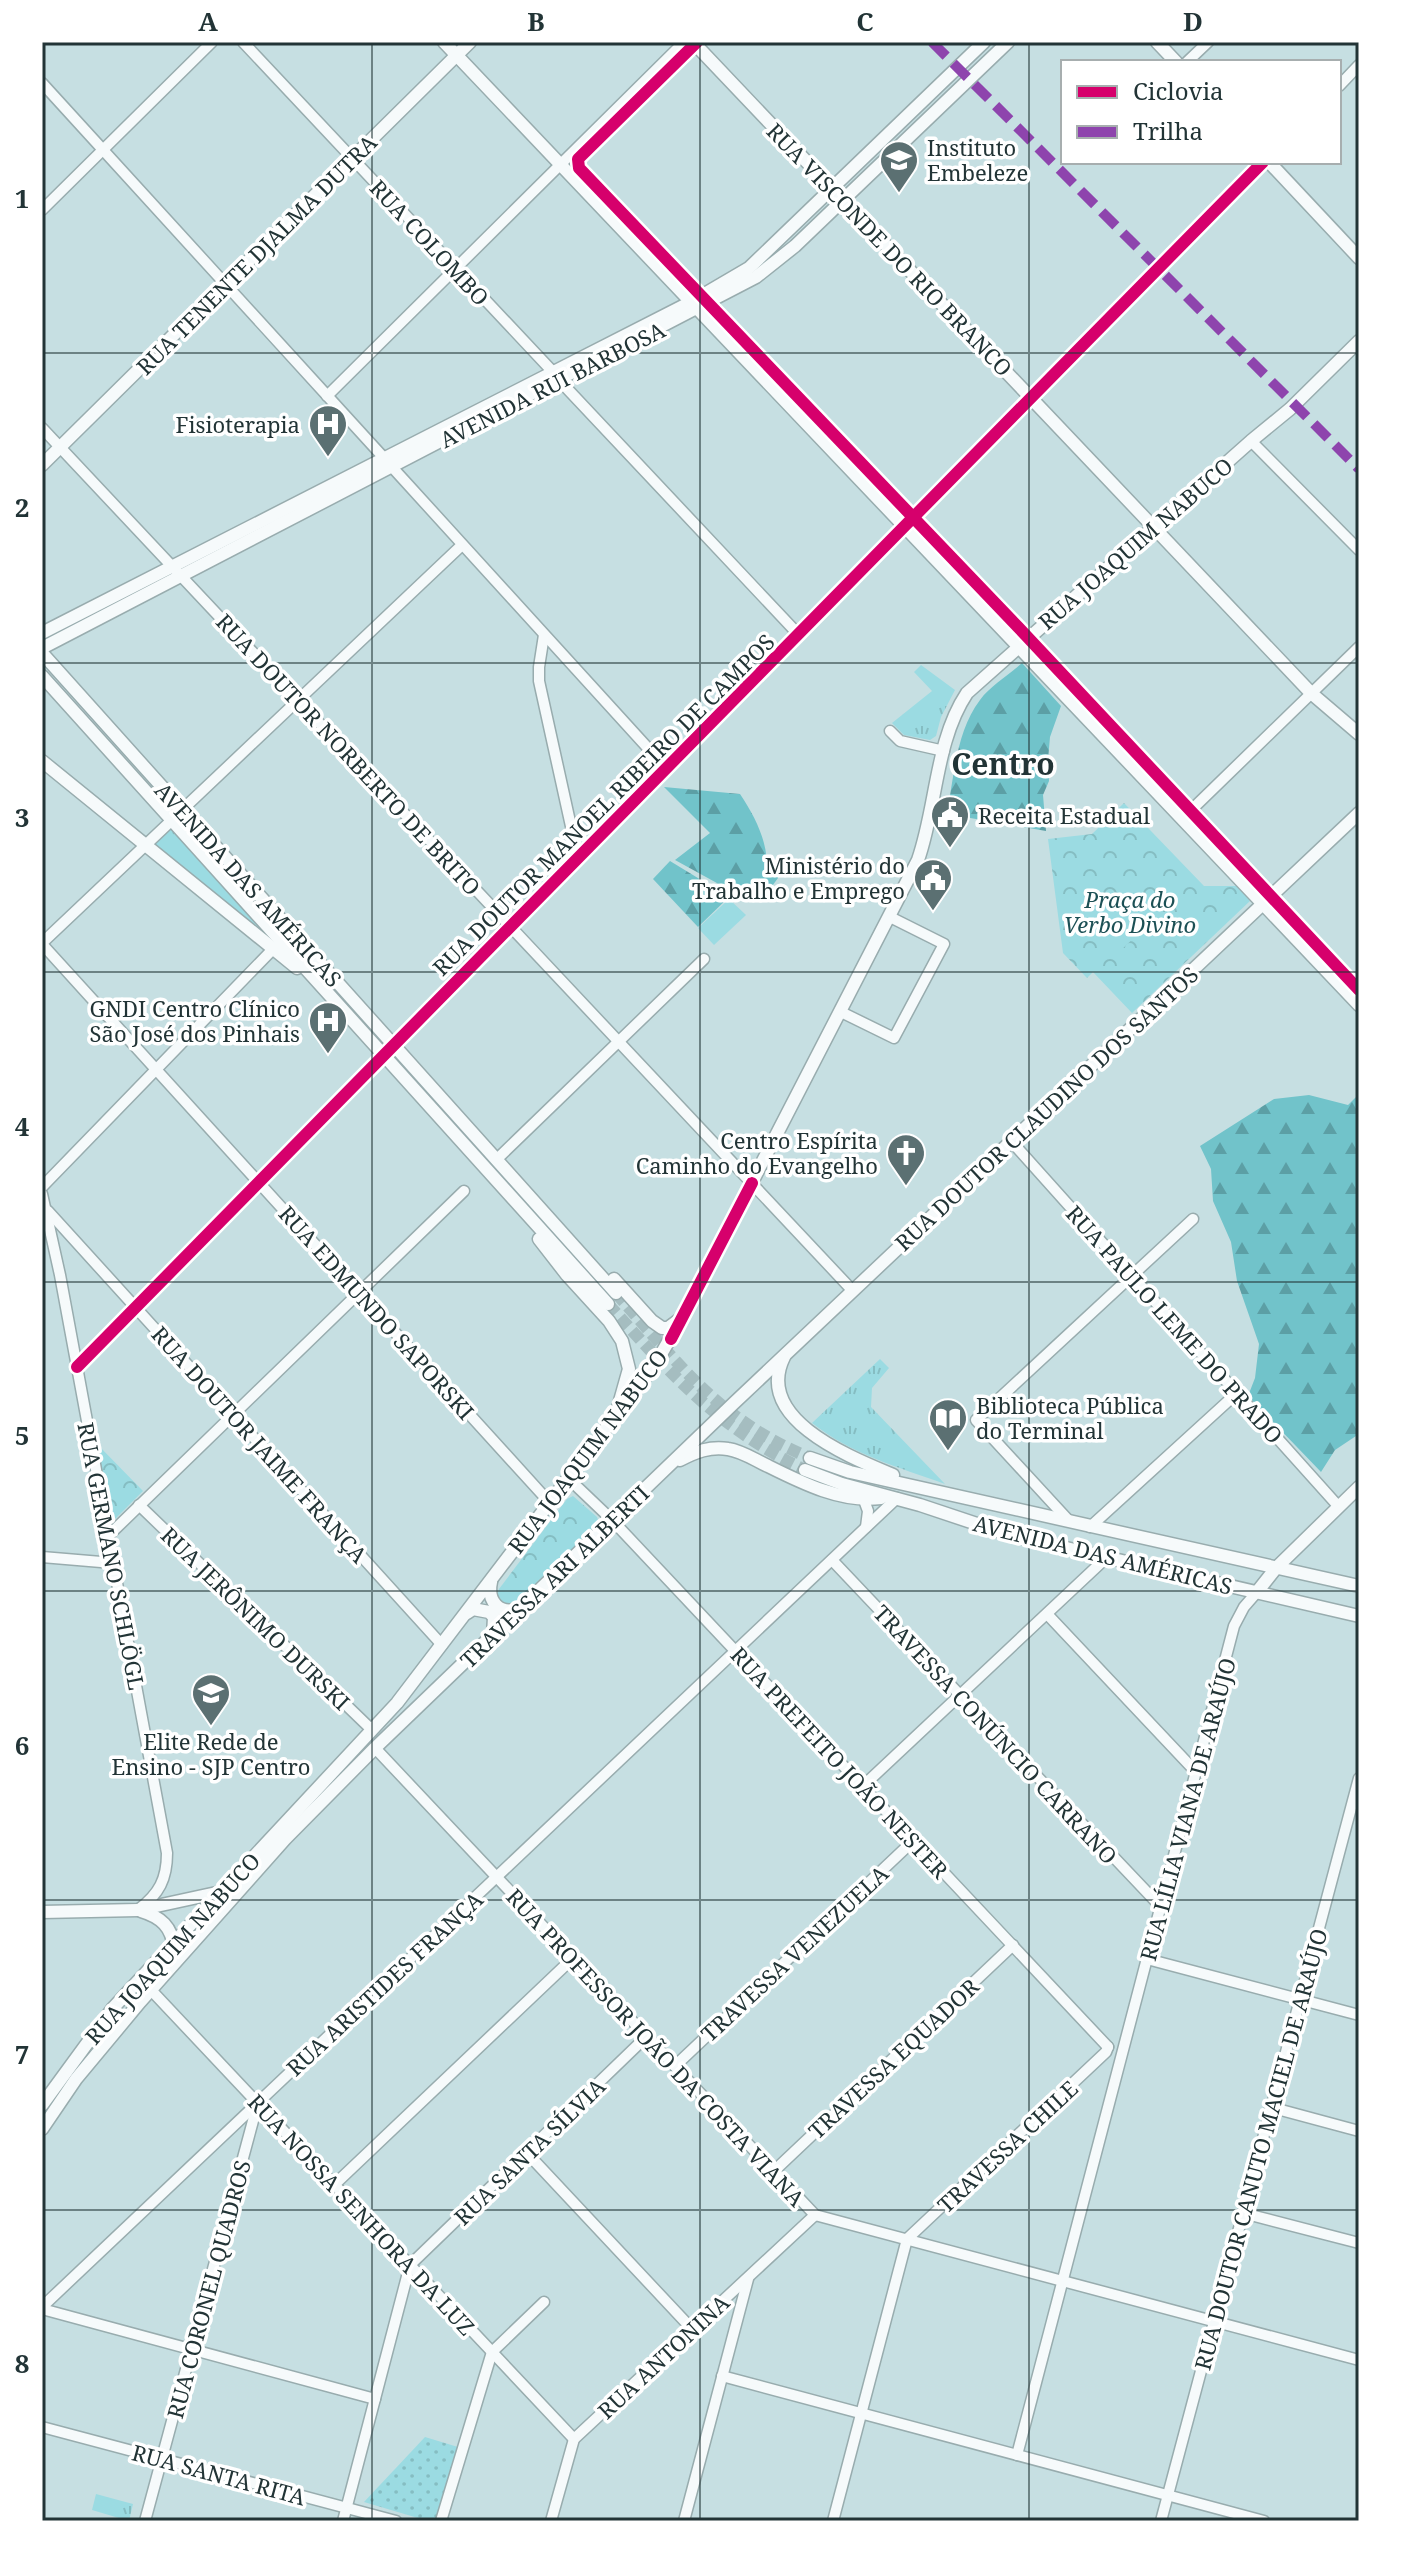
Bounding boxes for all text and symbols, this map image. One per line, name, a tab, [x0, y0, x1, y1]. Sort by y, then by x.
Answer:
text: A	[198, 3, 218, 39]
text: B	[527, 3, 545, 39]
text: C	[856, 3, 874, 39]
text: D	[1183, 3, 1203, 39]
legend	[1061, 60, 1341, 164]
text: Ciclovia	[1133, 74, 1224, 107]
text: Trilha	[1133, 114, 1203, 147]
street label: RUA VISCONDE DO RIO BRANCO	[761, 116, 1019, 382]
street label: RUA TENENTE DJALMA DUTRA	[129, 127, 383, 381]
place label: Instituto Embeleze	[927, 132, 1028, 187]
school or university icon: Instituto Embeleze	[878, 139, 920, 194]
street label: RUA COLOMBO	[364, 173, 496, 311]
text: 1	[15, 180, 29, 216]
street label: AVENIDA RUI BARBOSA	[434, 314, 670, 454]
hospital icon: Fisioterapia	[307, 403, 349, 458]
place label: Fisioterapia	[176, 409, 300, 439]
street label: RUA JOAQUIM NABUCO	[1031, 450, 1239, 636]
text: 2	[15, 489, 29, 525]
street label: RUA DOUTOR NORBERTO DE BRITO	[210, 607, 488, 901]
street label: RUA DOUTOR MANOEL RIBEIRO DE CAMPOS	[425, 626, 781, 982]
district label: Centro	[951, 743, 1055, 784]
street label: AVENIDA DAS AMÉRICAS	[149, 775, 349, 993]
public building icon: Receita Estadual	[929, 794, 971, 849]
text: 3	[15, 799, 29, 835]
place label: Receita Estadual	[978, 800, 1150, 830]
place label: Ministério do Trabalho e Emprego	[692, 850, 905, 905]
public building icon: Ministério do Trabalho e Emprego	[912, 857, 954, 912]
park label: Praça do Verbo Divino	[1064, 884, 1196, 939]
street label: RUA DOUTOR CLAUDINO DOS SANTOS	[888, 959, 1204, 1257]
place label: GNDI Centro Clínico São José dos Pinhais	[90, 993, 300, 1048]
hospital icon: GNDI Centro Clínico São José dos Pinhais	[307, 1000, 349, 1055]
text: 4	[15, 1108, 30, 1144]
place label: Centro Espírita Caminho do Evangelho	[636, 1125, 878, 1180]
church icon: Centro Espírita Caminho do Evangelho	[885, 1132, 927, 1187]
street label: RUA EDMUNDO SAPORSKI	[273, 1199, 481, 1425]
street label: RUA PAULO LEME DO PRADO	[1060, 1199, 1290, 1449]
street label: RUA DOUTOR JAIME FRANÇA	[146, 1319, 375, 1569]
street label: RUA JOAQUIM NABUCO	[500, 1343, 674, 1559]
place label: Biblioteca Pública do Terminal	[976, 1390, 1164, 1445]
library icon: Biblioteca Pública do Terminal	[927, 1397, 969, 1452]
text: 5	[15, 1417, 29, 1453]
street label: RUA GERMANO SCHLÖGL	[71, 1420, 153, 1692]
street label: TRAVESSA ARI ALBERTI	[453, 1478, 655, 1674]
street label: AVENIDA DAS AMÉRICAS	[970, 1507, 1236, 1601]
street label: RUA JERÔNIMO DURSKI	[155, 1520, 357, 1716]
street label: TRAVESSA CONÚNCIO CARRANO	[868, 1598, 1124, 1870]
street label: RUA PREFEITO JOÃO NESTER	[724, 1640, 956, 1885]
street label: RUA LÍLIA VIANA DE ARAÚJO	[1132, 1654, 1242, 1964]
school or university icon: Elite Rede de Ensino - SJP Centro	[190, 1672, 232, 1727]
place label: Elite Rede de Ensino - SJP Centro	[111, 1726, 311, 1781]
text: 6	[15, 1727, 29, 1763]
street label: RUA JOAQUIM NABUCO	[78, 1846, 266, 2050]
street label: TRAVESSA VENEZUELA	[694, 1858, 894, 2048]
street label: RUA PROFESSOR JOÃO DA COSTA VIANA	[500, 1882, 812, 2213]
street label: RUA ARISTIDES FRANÇA	[279, 1884, 489, 2082]
street label: RUA DOUTOR CANUTO MACIEL DE ARAÚJO	[1187, 1925, 1333, 2373]
street label: TRAVESSA EQUADOR	[801, 1971, 985, 2145]
text: 7	[15, 2036, 29, 2072]
street label: RUA SANTA SÍLVIA	[447, 2071, 611, 2231]
street label: TRAVESSA CHILE	[930, 2073, 1084, 2219]
street label: RUA NOSSA SENHORA DA LUZ	[242, 2087, 482, 2341]
street label: RUA CORONEL QUADROS	[159, 2157, 257, 2421]
street label: RUA ANTONINA	[591, 2287, 736, 2425]
text: 8	[15, 2345, 29, 2381]
street label: RUA SANTA RITA	[129, 2436, 309, 2512]

